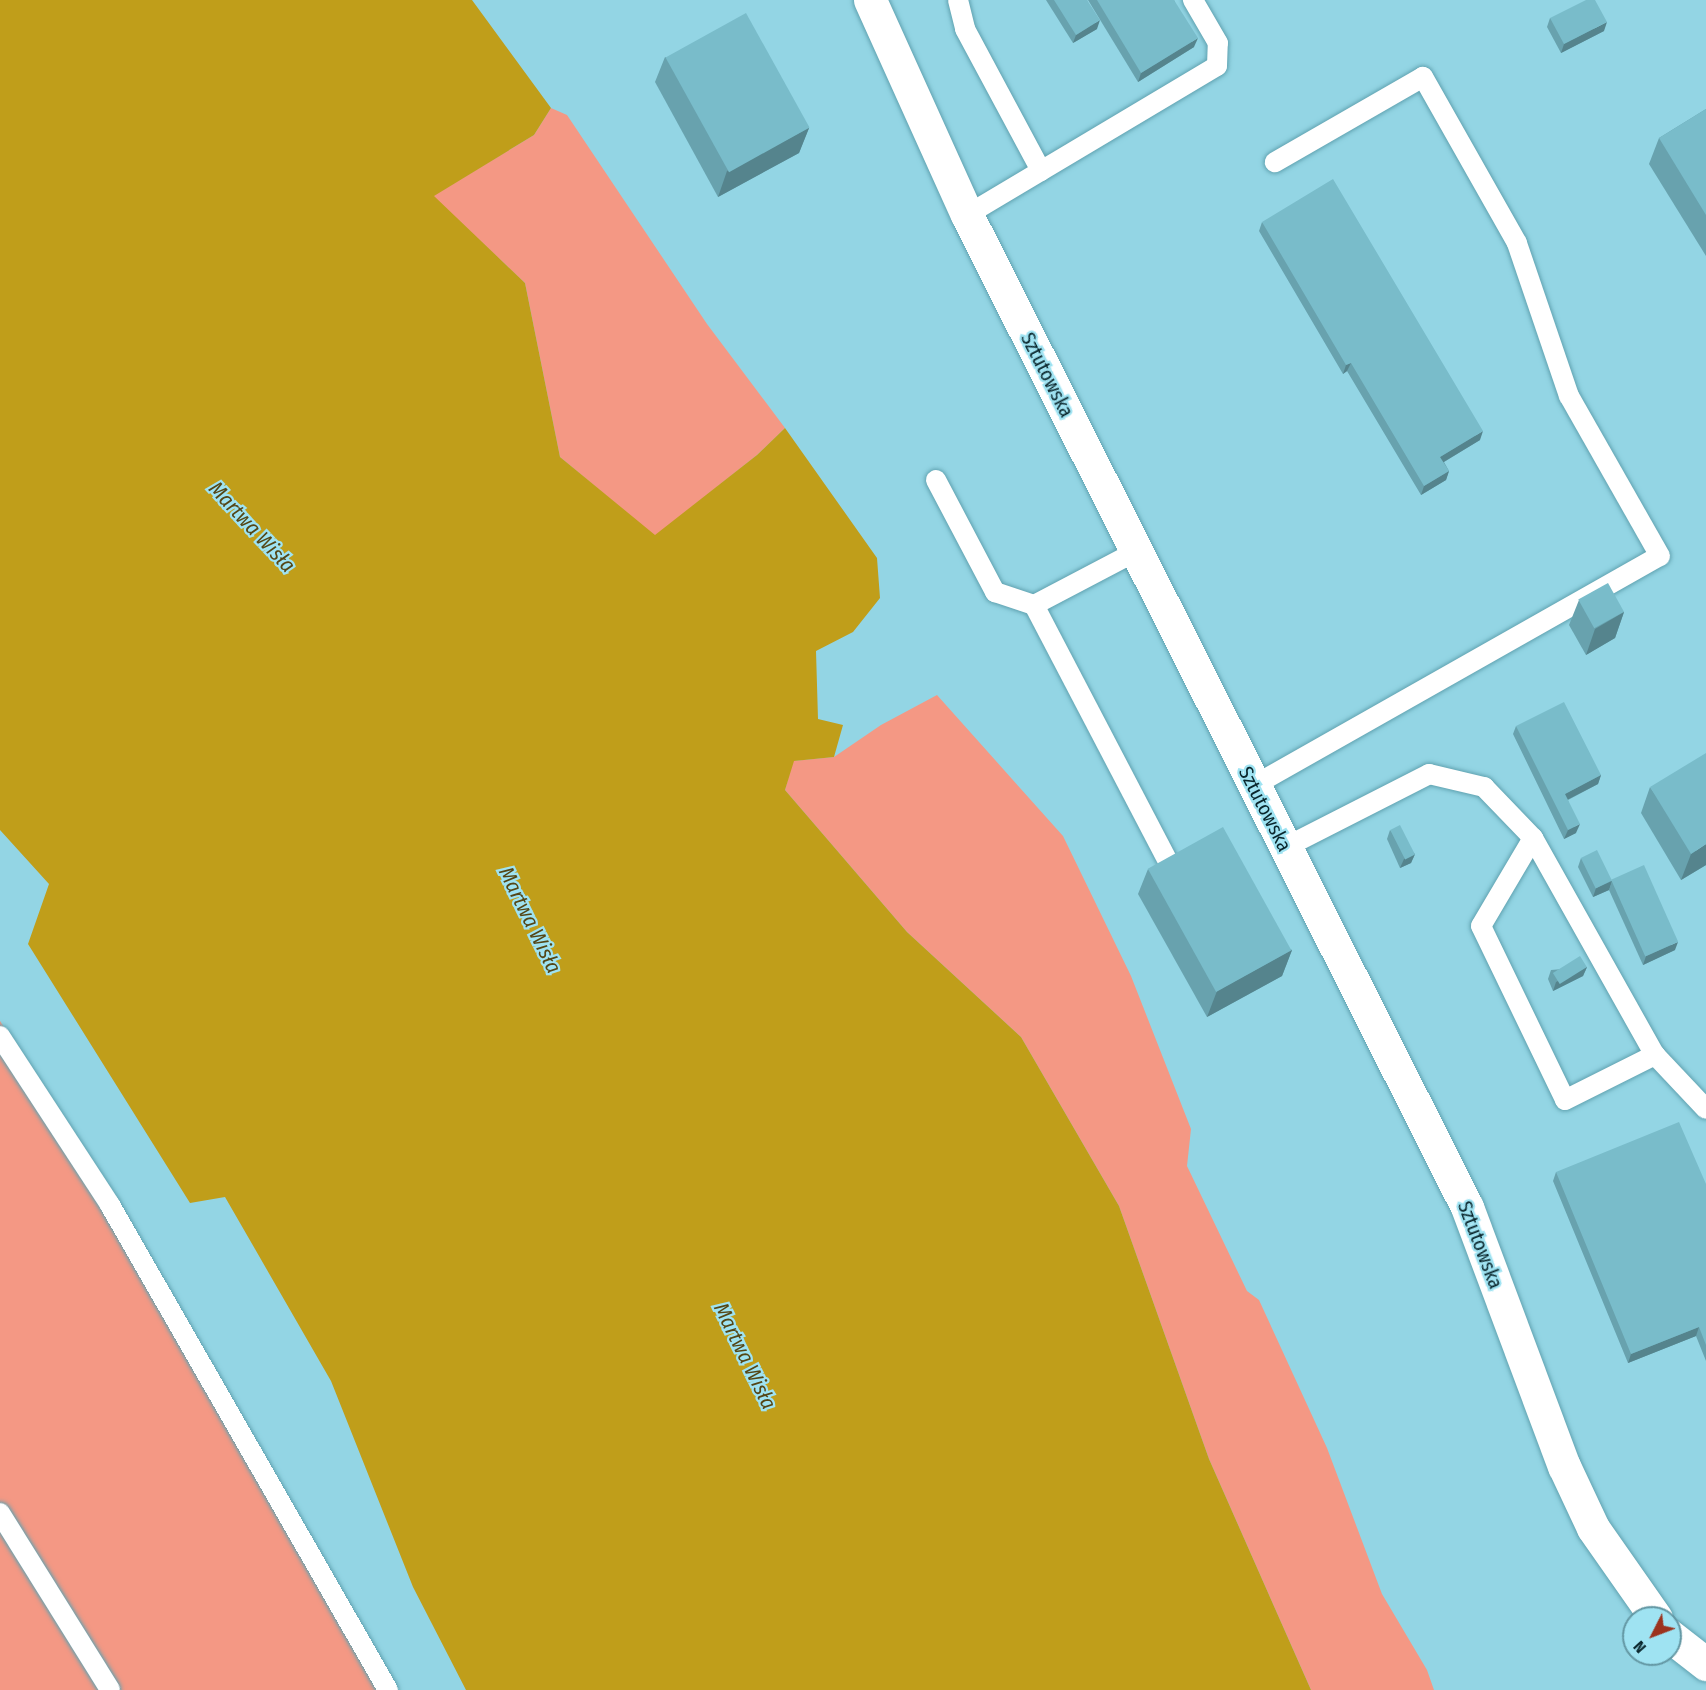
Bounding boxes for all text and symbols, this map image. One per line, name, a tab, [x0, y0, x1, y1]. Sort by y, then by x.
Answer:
street label: Sztutowska	[1015, 329, 1079, 421]
water label: Martwa Wisła	[204, 476, 300, 578]
street label: Sztutowska	[1233, 763, 1297, 855]
water label: Martwa Wisła	[493, 863, 567, 977]
street label: Sztutowska	[1452, 1198, 1508, 1292]
water label: Martwa Wisła	[708, 1299, 782, 1413]
north arrow	[1622, 1606, 1682, 1666]
text: N	[1629, 1637, 1650, 1657]

